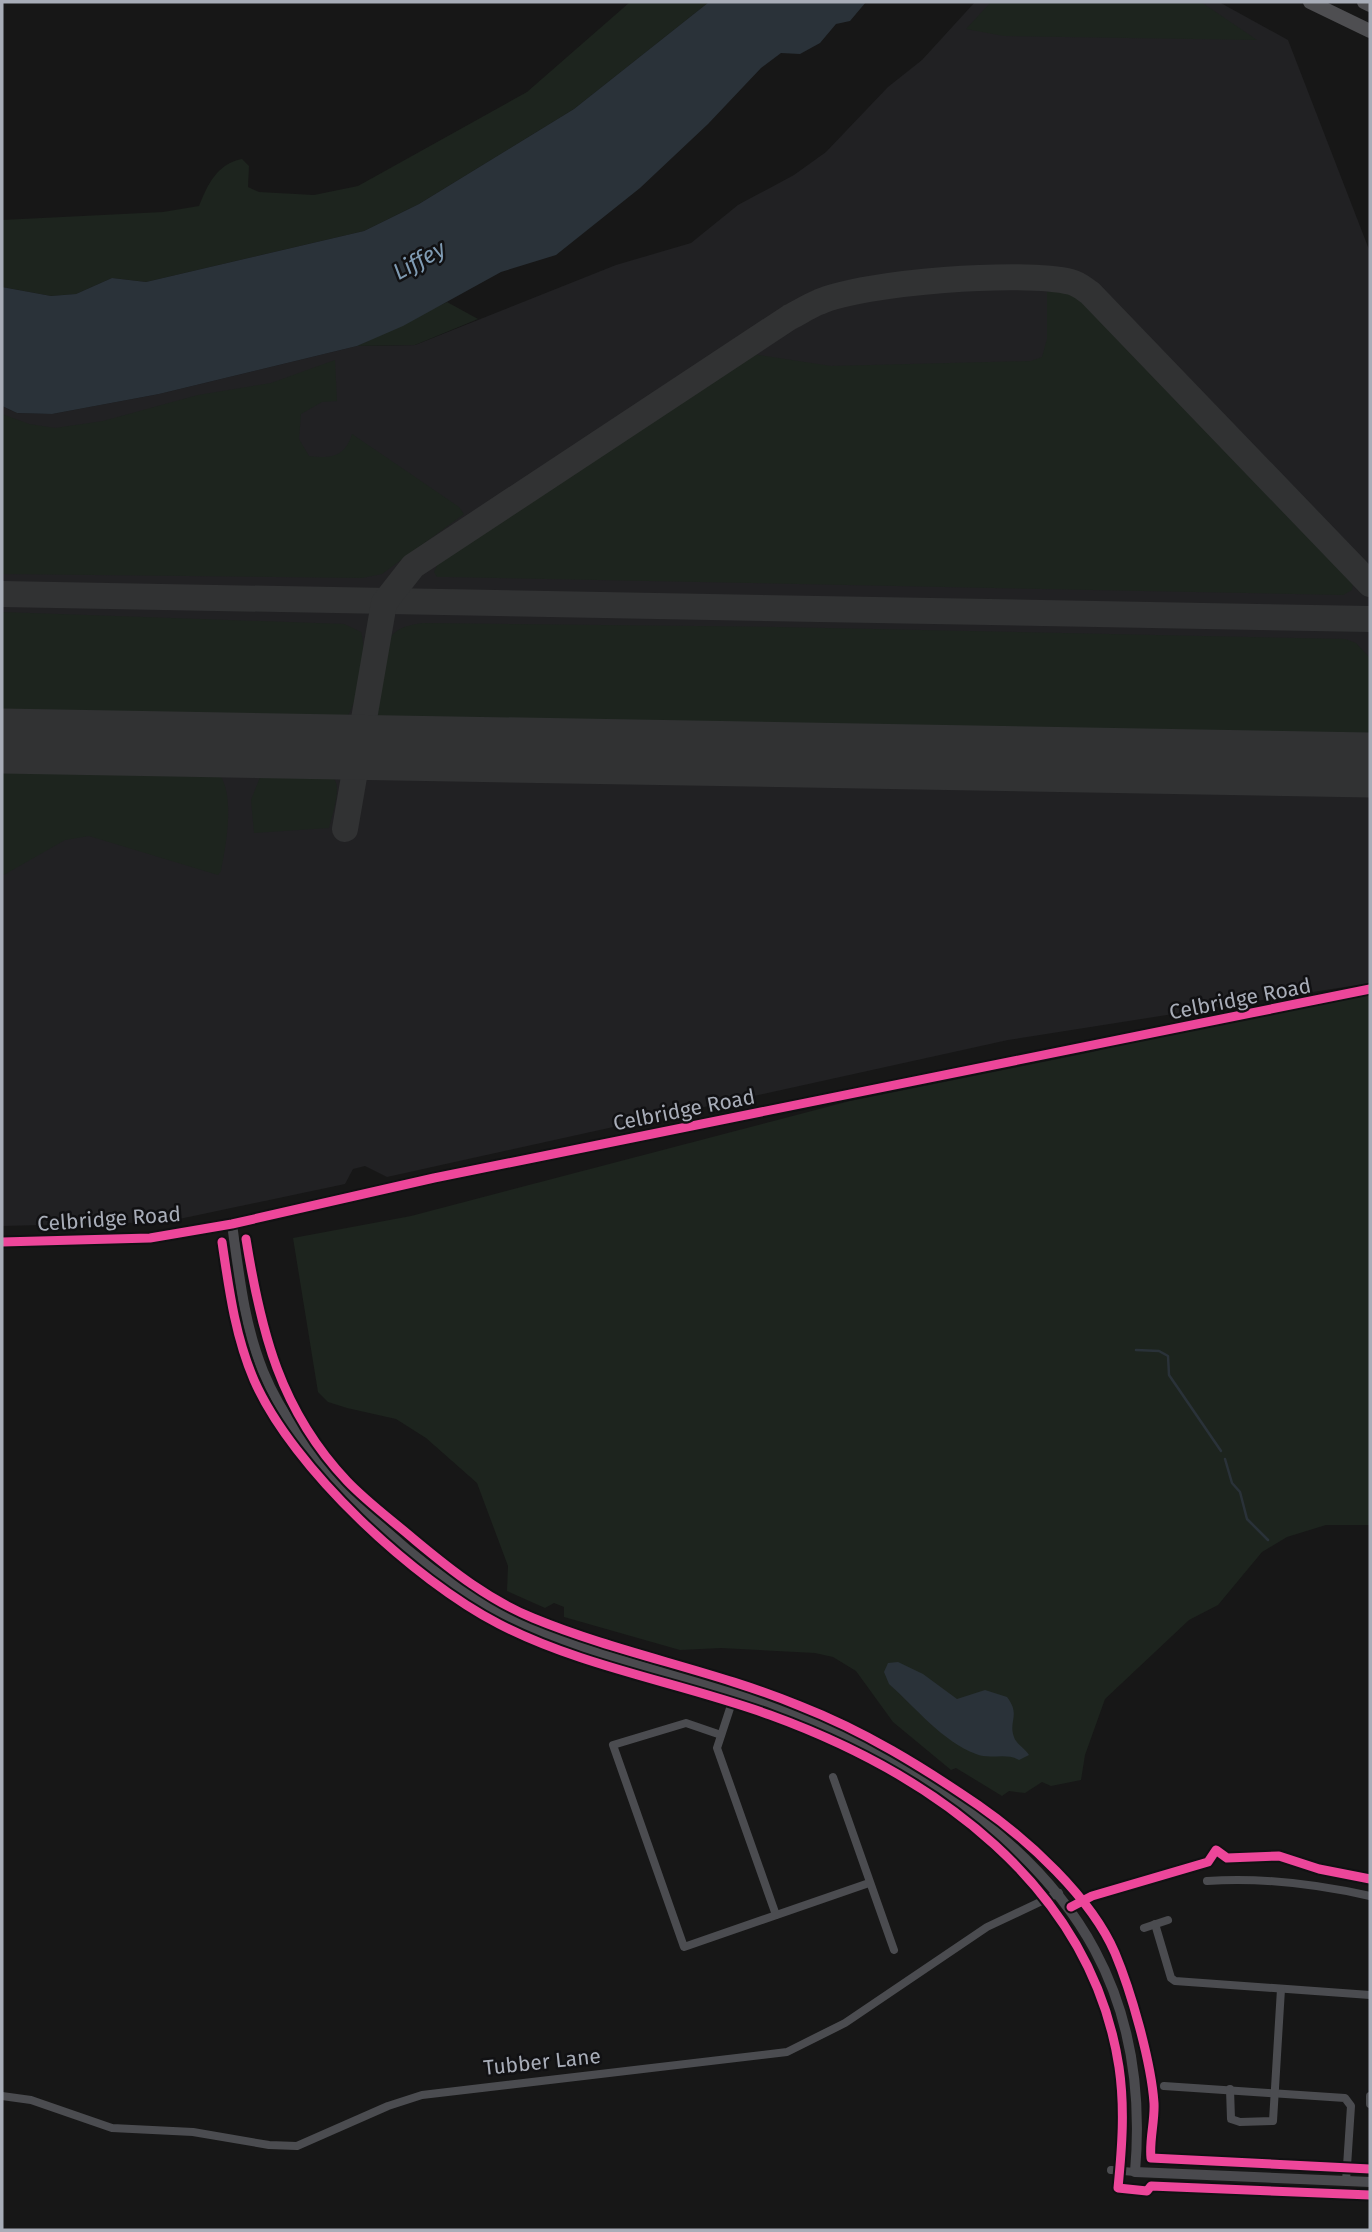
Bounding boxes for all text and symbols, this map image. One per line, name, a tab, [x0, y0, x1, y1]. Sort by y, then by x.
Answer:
water label: Liffey	[388, 234, 451, 286]
street label: Celbridge Road	[1167, 972, 1313, 1026]
street label: Celbridge Road	[611, 1083, 757, 1137]
street label: Celbridge Road	[36, 1201, 182, 1237]
street label: Tubber Lane	[482, 2043, 602, 2081]

